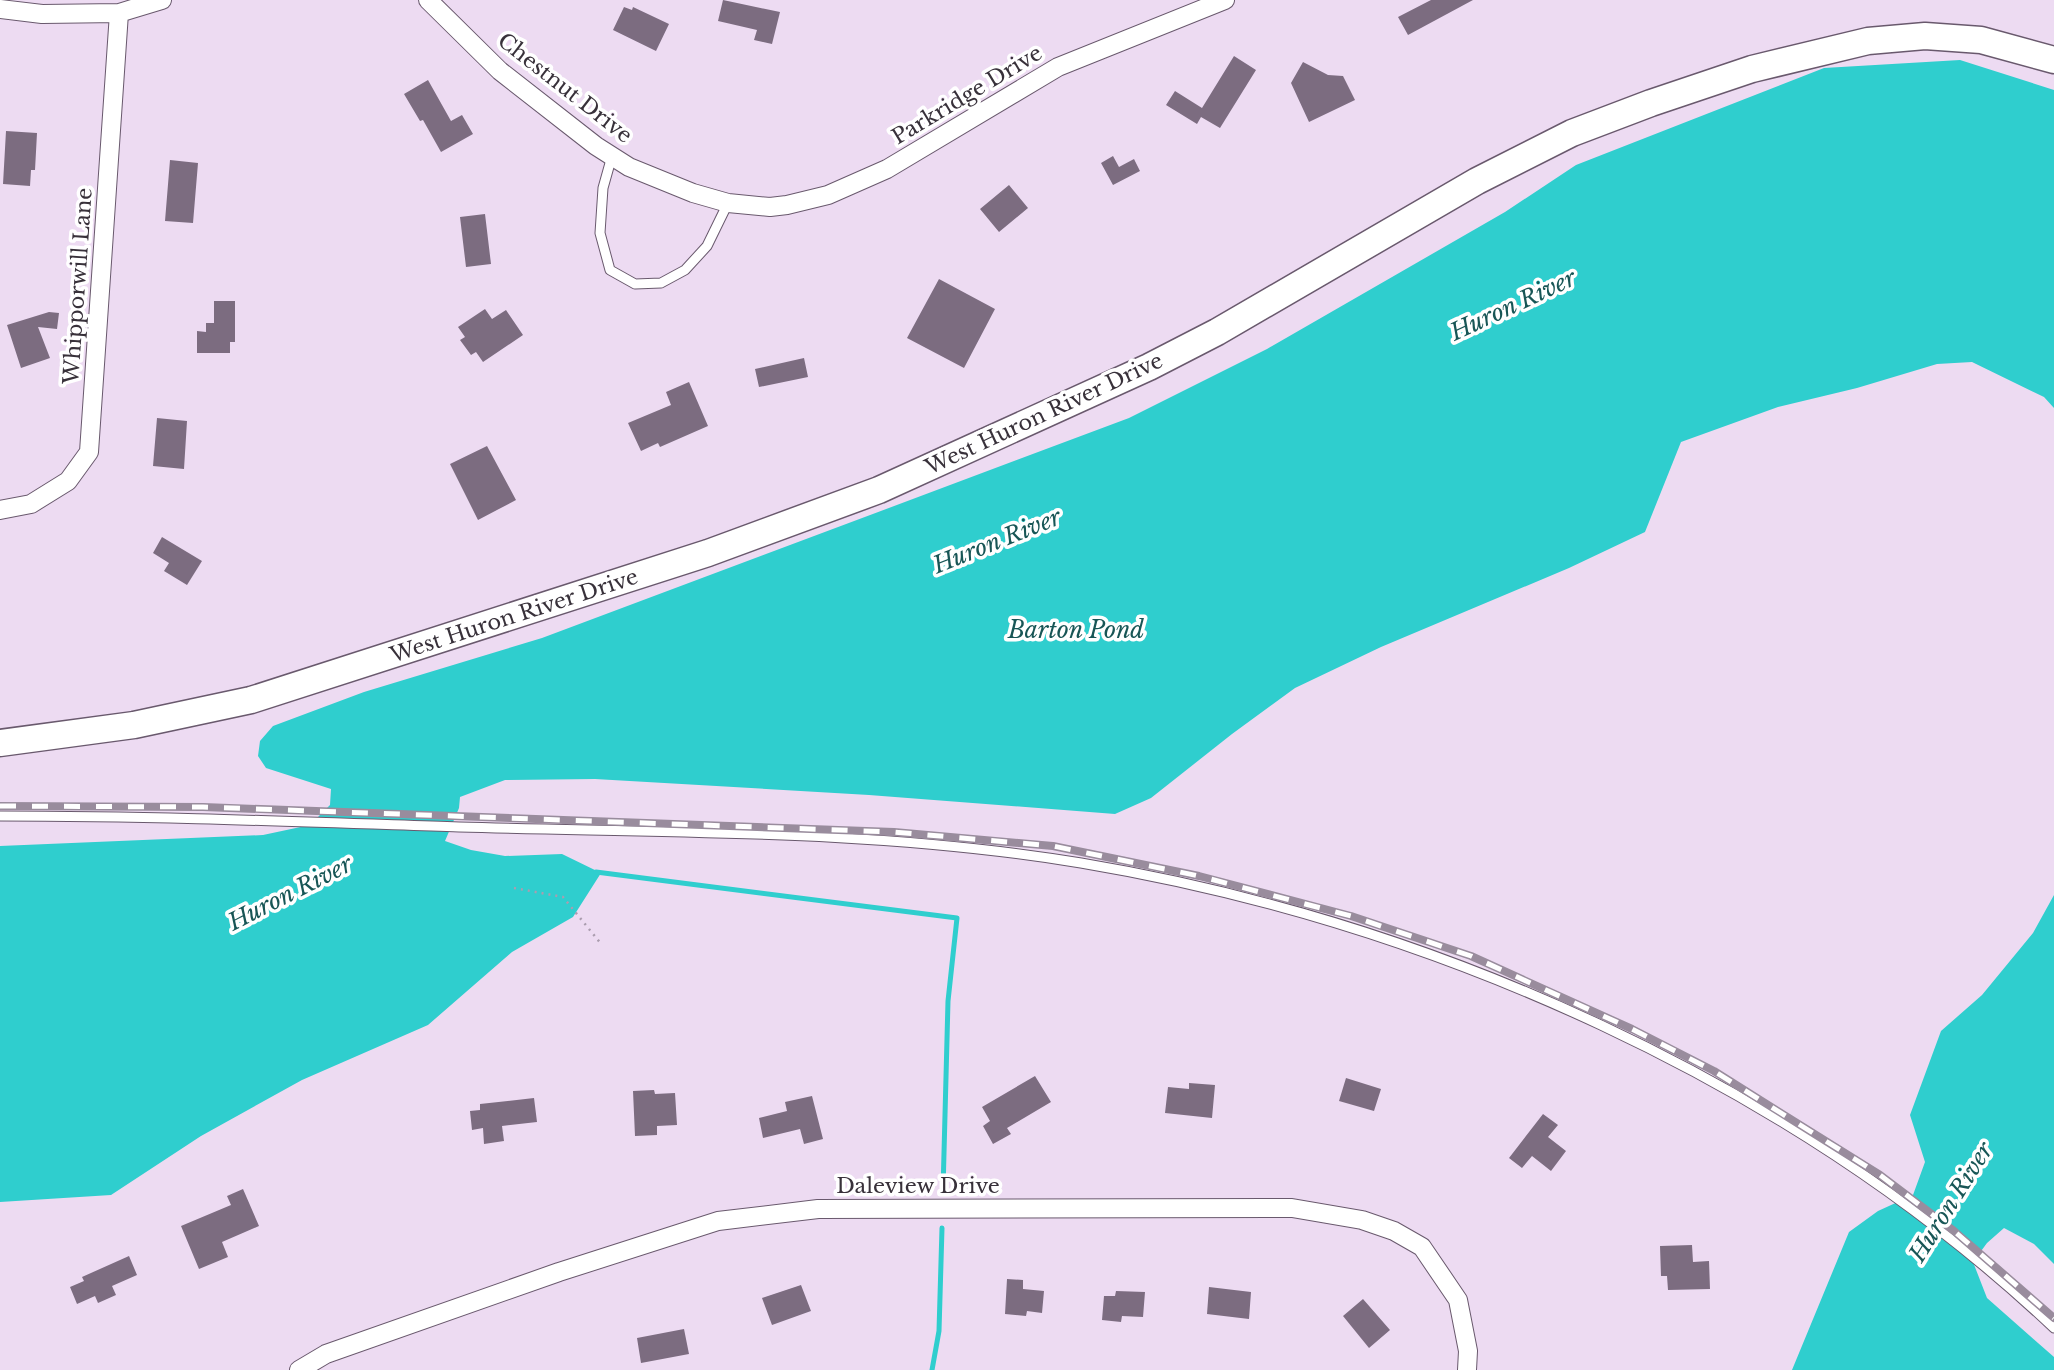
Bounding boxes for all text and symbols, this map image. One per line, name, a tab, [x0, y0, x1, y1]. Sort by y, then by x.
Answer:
street label: Chestnut Drive	[493, 27, 637, 149]
street label: Parkridge Drive	[887, 40, 1047, 150]
street label: Whipporwill Lane	[58, 187, 98, 386]
water label: Huron River	[1445, 263, 1582, 347]
street label: West Huron River Drive	[920, 347, 1167, 481]
water label: Huron River	[928, 502, 1066, 580]
street label: West Huron River Drive	[386, 564, 641, 669]
water label: Barton Pond	[1007, 616, 1144, 644]
water label: Huron River	[222, 849, 358, 937]
water label: Huron River	[1903, 1136, 2000, 1268]
street label: Daleview Drive	[836, 1173, 1000, 1199]

